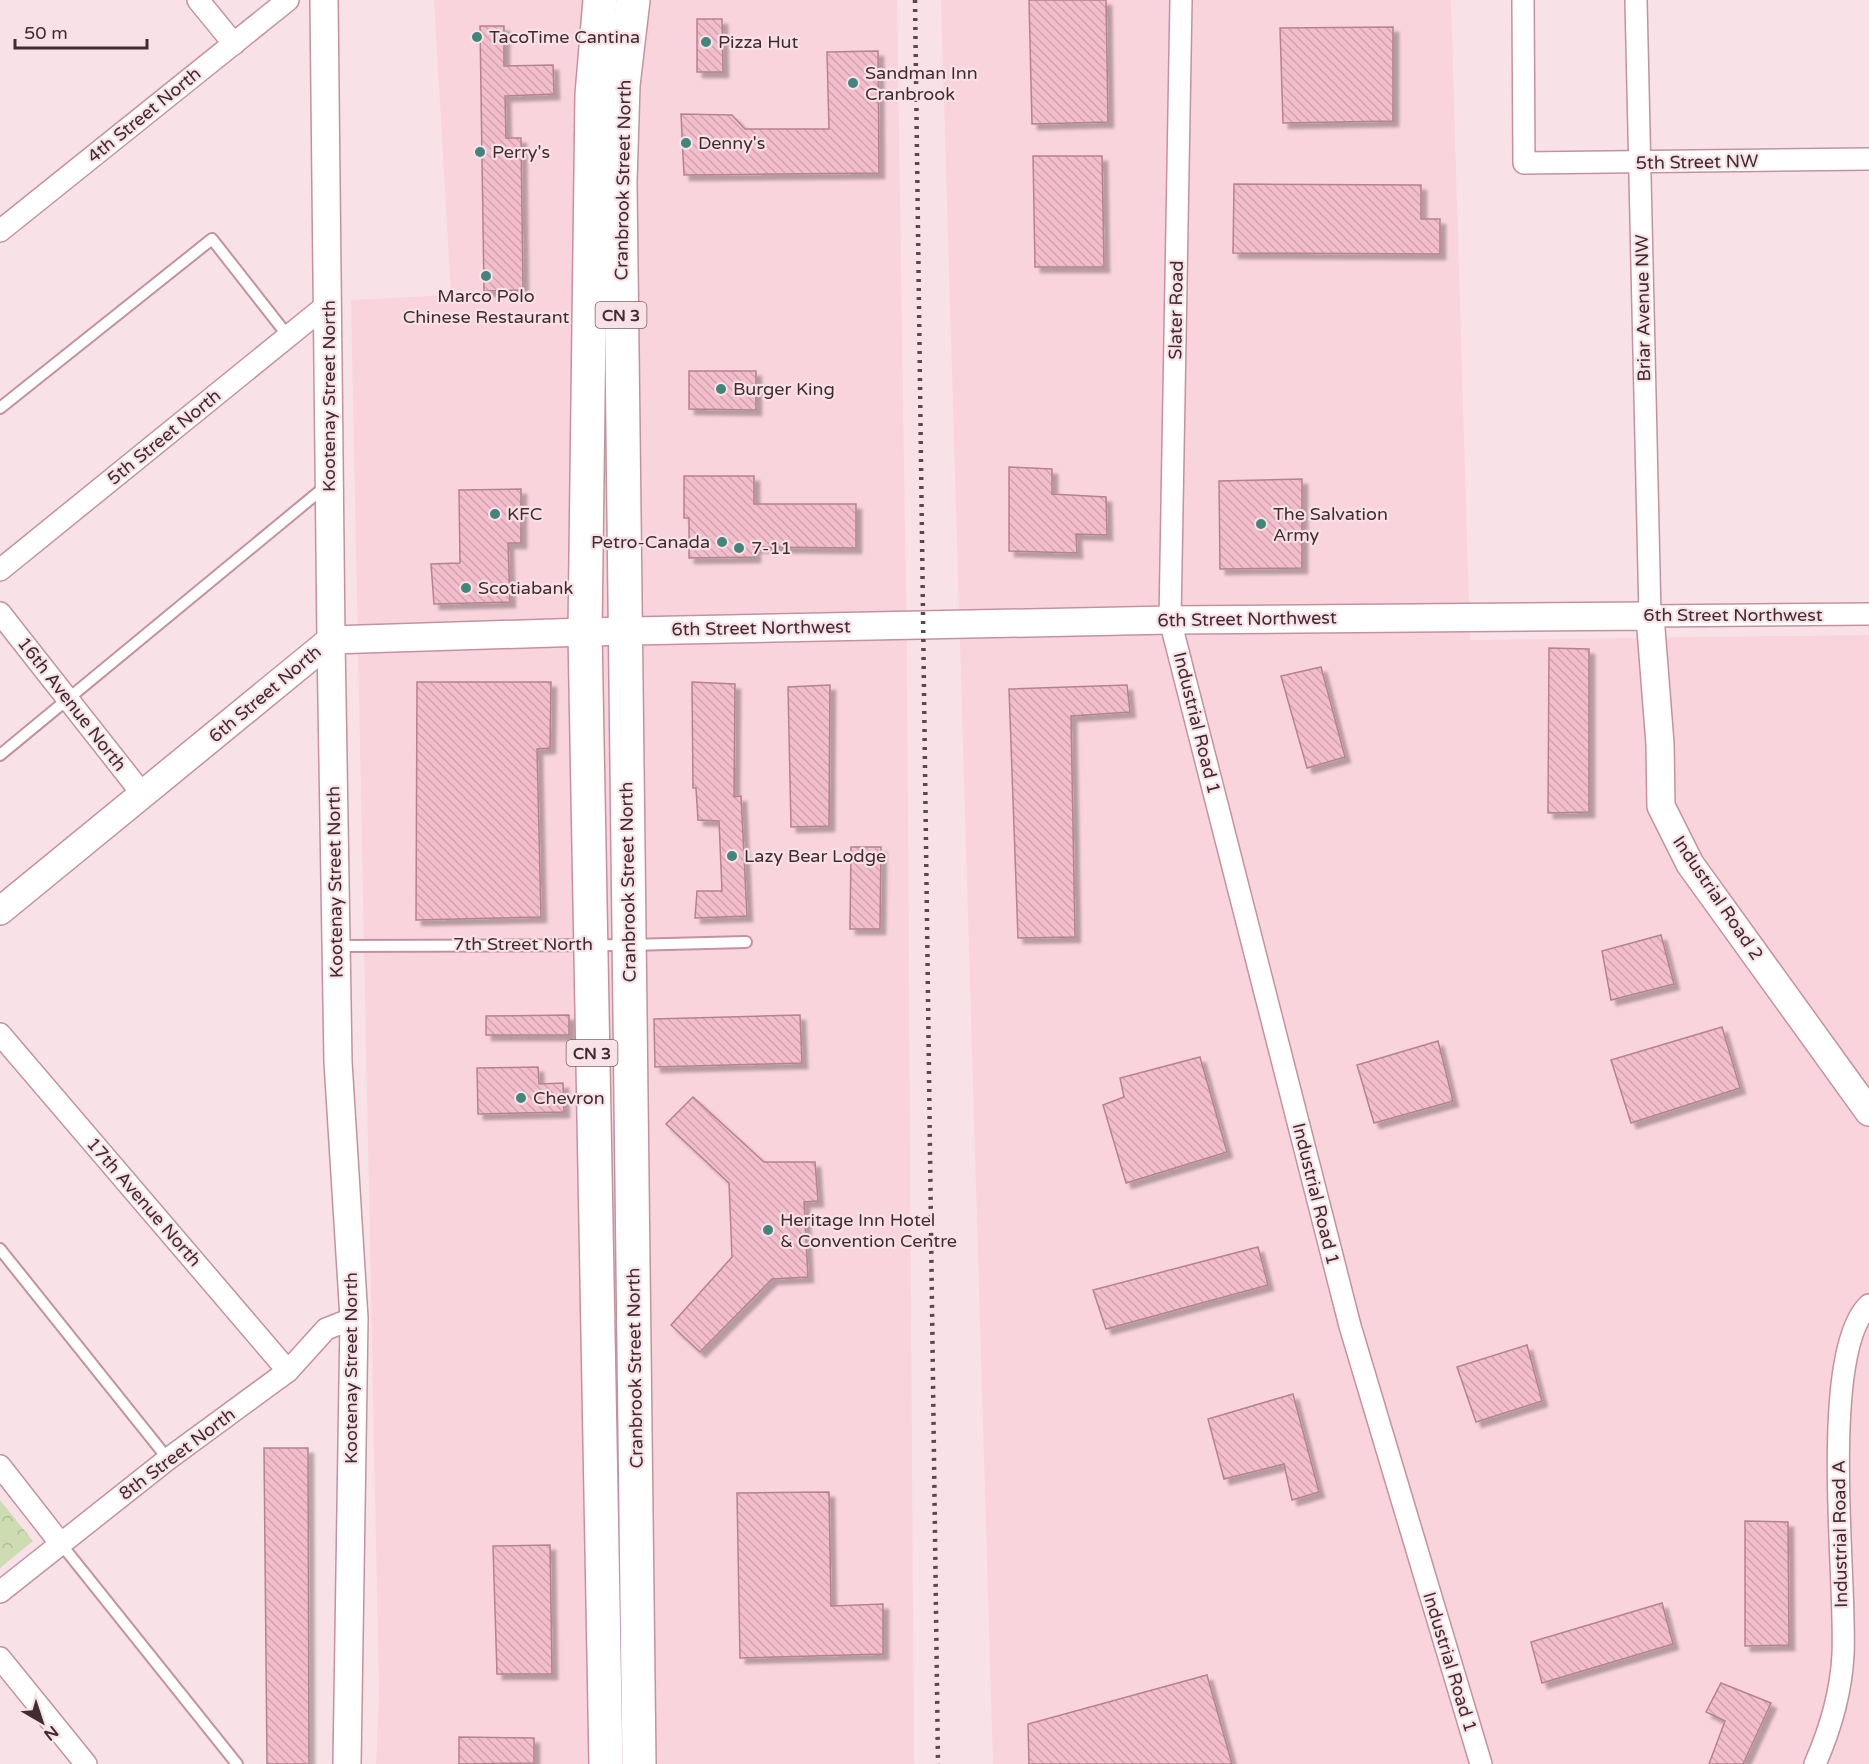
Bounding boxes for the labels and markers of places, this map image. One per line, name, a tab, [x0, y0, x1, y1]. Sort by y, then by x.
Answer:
place label: TacoTime Cantina	[489, 26, 640, 48]
marker: TacoTime Cantina	[470, 30, 484, 44]
place label: Pizza Hut	[718, 31, 798, 53]
marker: Pizza Hut	[699, 35, 713, 49]
place label: Sandman Inn Cranbrook	[865, 62, 978, 105]
marker: Sandman Inn Cranbrook	[846, 76, 860, 90]
place label: Denny's	[698, 132, 765, 154]
marker: Denny's	[679, 136, 693, 150]
place label: Perry's	[492, 141, 550, 163]
marker: Perry's	[473, 145, 487, 159]
marker: Marco Polo Chinese Restaurant	[479, 269, 493, 283]
place label: Marco Polo Chinese Restaurant	[403, 285, 569, 328]
place label: Burger King	[733, 378, 835, 400]
marker: Burger King	[714, 382, 728, 396]
place label: KFC	[507, 503, 542, 525]
place label: The Salvation Army	[1273, 503, 1388, 546]
marker: KFC	[488, 507, 502, 521]
marker: The Salvation Army	[1254, 517, 1268, 531]
place label: Petro-Canada	[591, 531, 710, 553]
marker: Petro-Canada	[715, 535, 729, 549]
place label: 7-11	[751, 537, 792, 559]
marker: 7-11	[732, 541, 746, 555]
place label: Scotiabank	[478, 577, 573, 599]
marker: Scotiabank	[459, 581, 473, 595]
place label: Lazy Bear Lodge	[744, 845, 886, 867]
marker: Lazy Bear Lodge	[725, 849, 739, 863]
place label: Chevron	[533, 1087, 605, 1109]
marker: Chevron	[514, 1091, 528, 1105]
place label: Heritage Inn Hotel & Convention Centre	[780, 1209, 957, 1252]
marker: Heritage Inn Hotel & Convention Centre	[761, 1223, 775, 1237]

